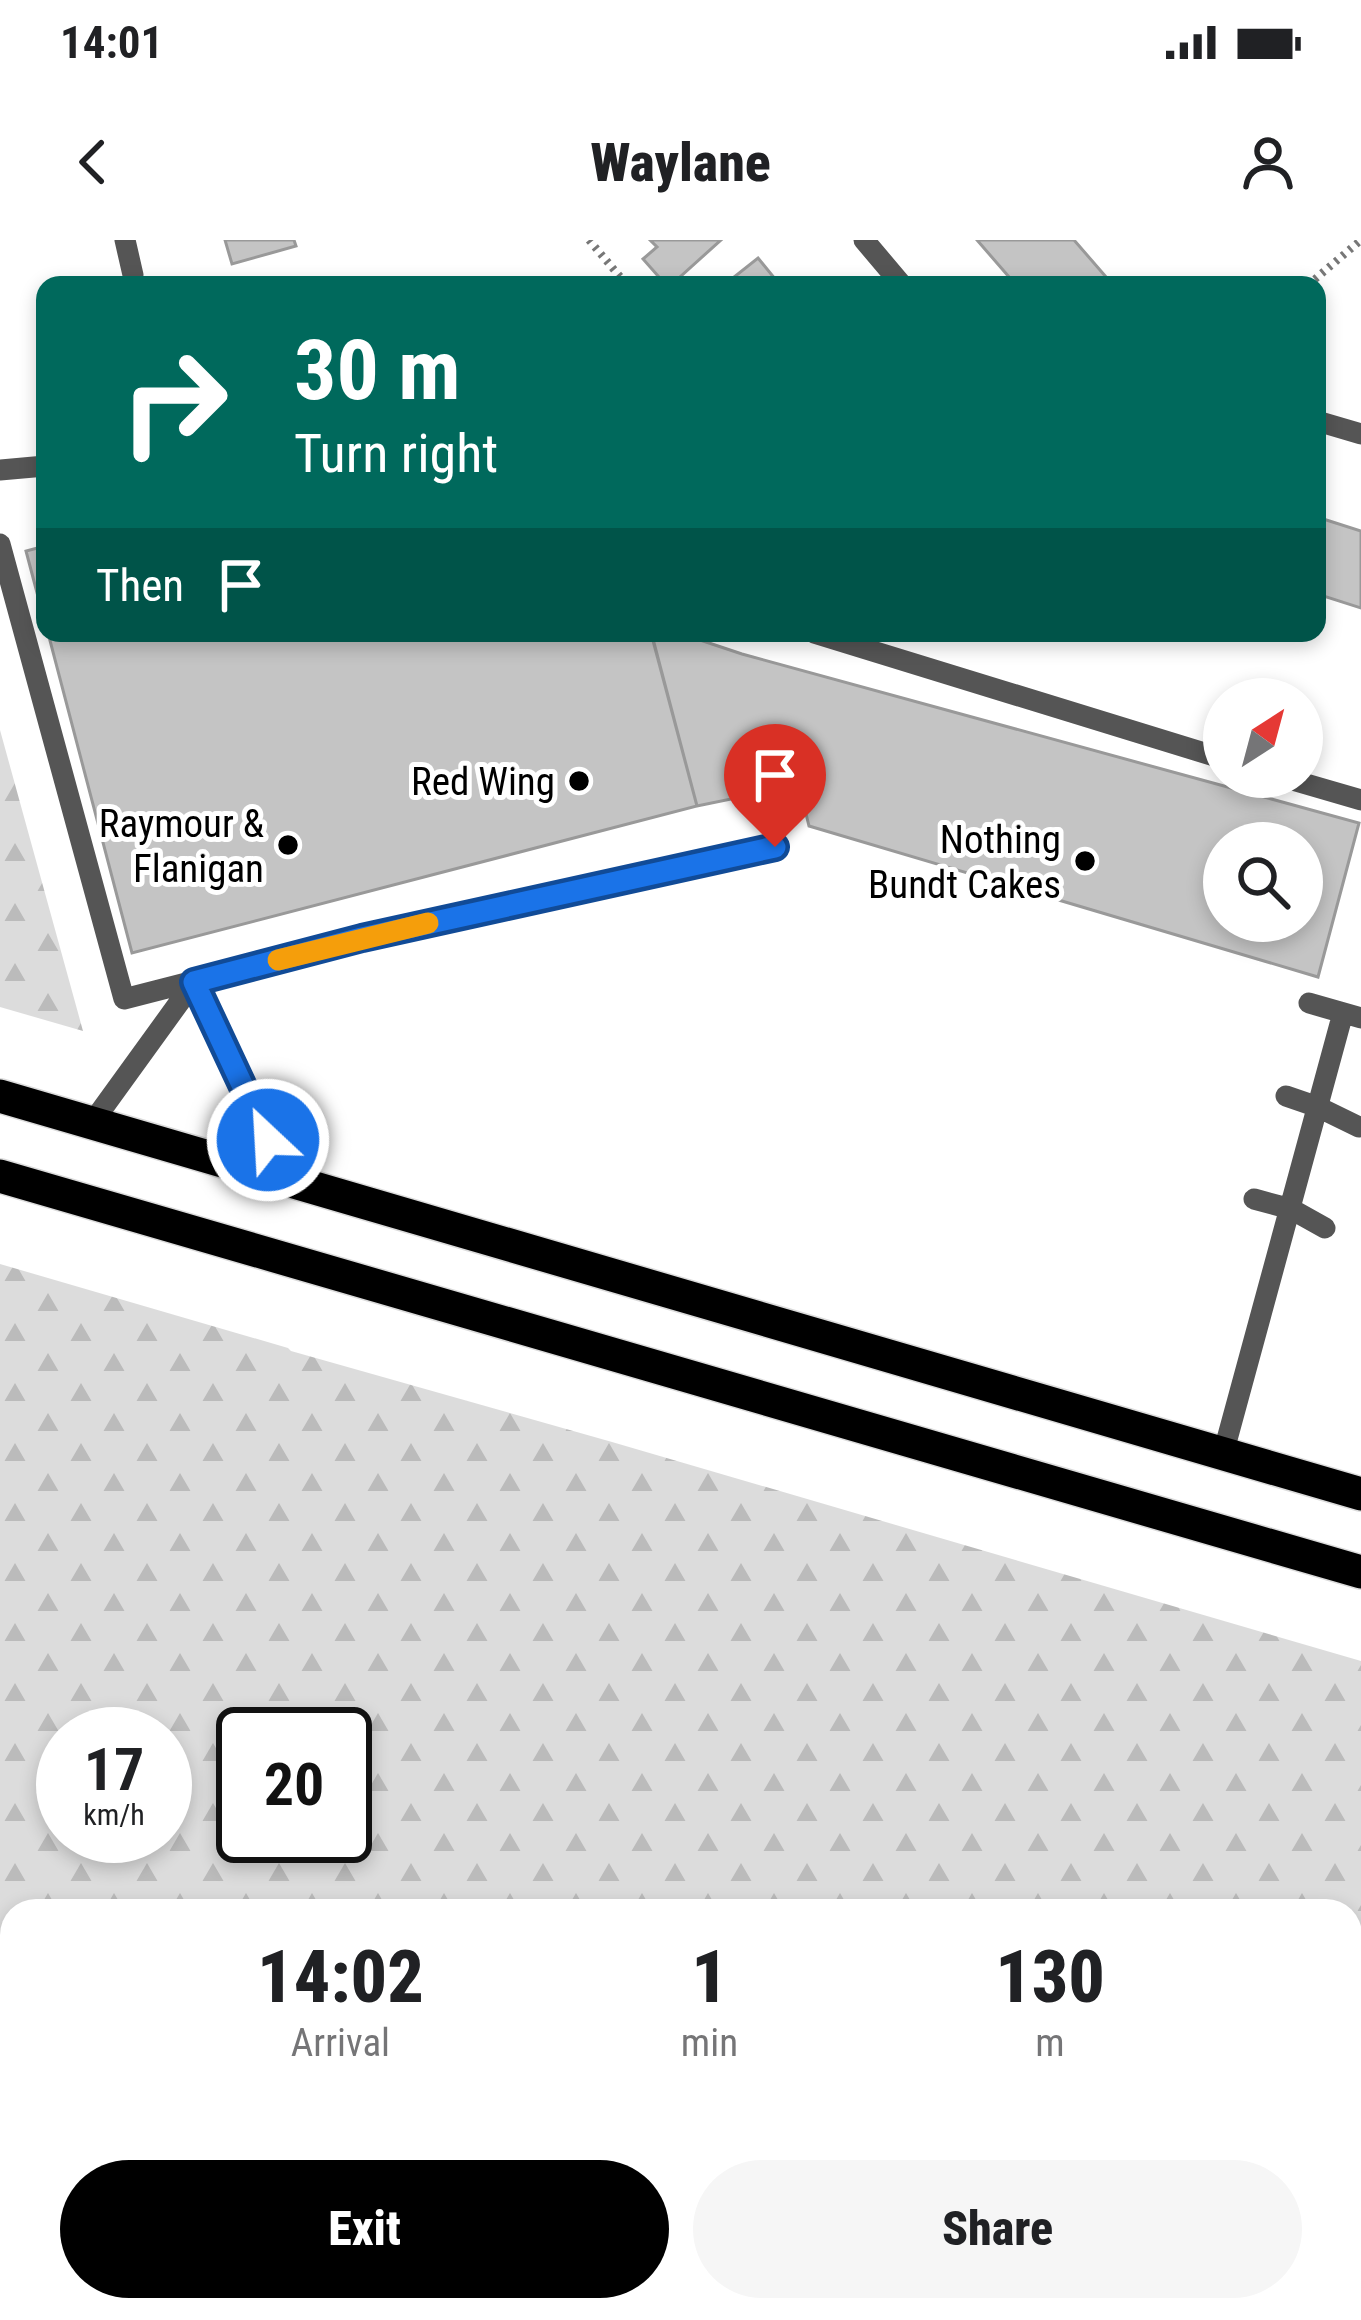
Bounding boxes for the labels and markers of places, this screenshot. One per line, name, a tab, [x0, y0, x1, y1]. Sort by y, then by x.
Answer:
pin	[724, 724, 826, 847]
place label: Red Wing	[411, 759, 555, 805]
marker: Red Wing	[566, 768, 592, 794]
place label: Raymour & Flanigan	[99, 801, 264, 892]
place label: Nothing Bundt Cakes	[868, 817, 1061, 908]
marker: Raymour & Flanigan	[275, 832, 301, 858]
marker: Nothing Bundt Cakes	[1072, 848, 1098, 874]

